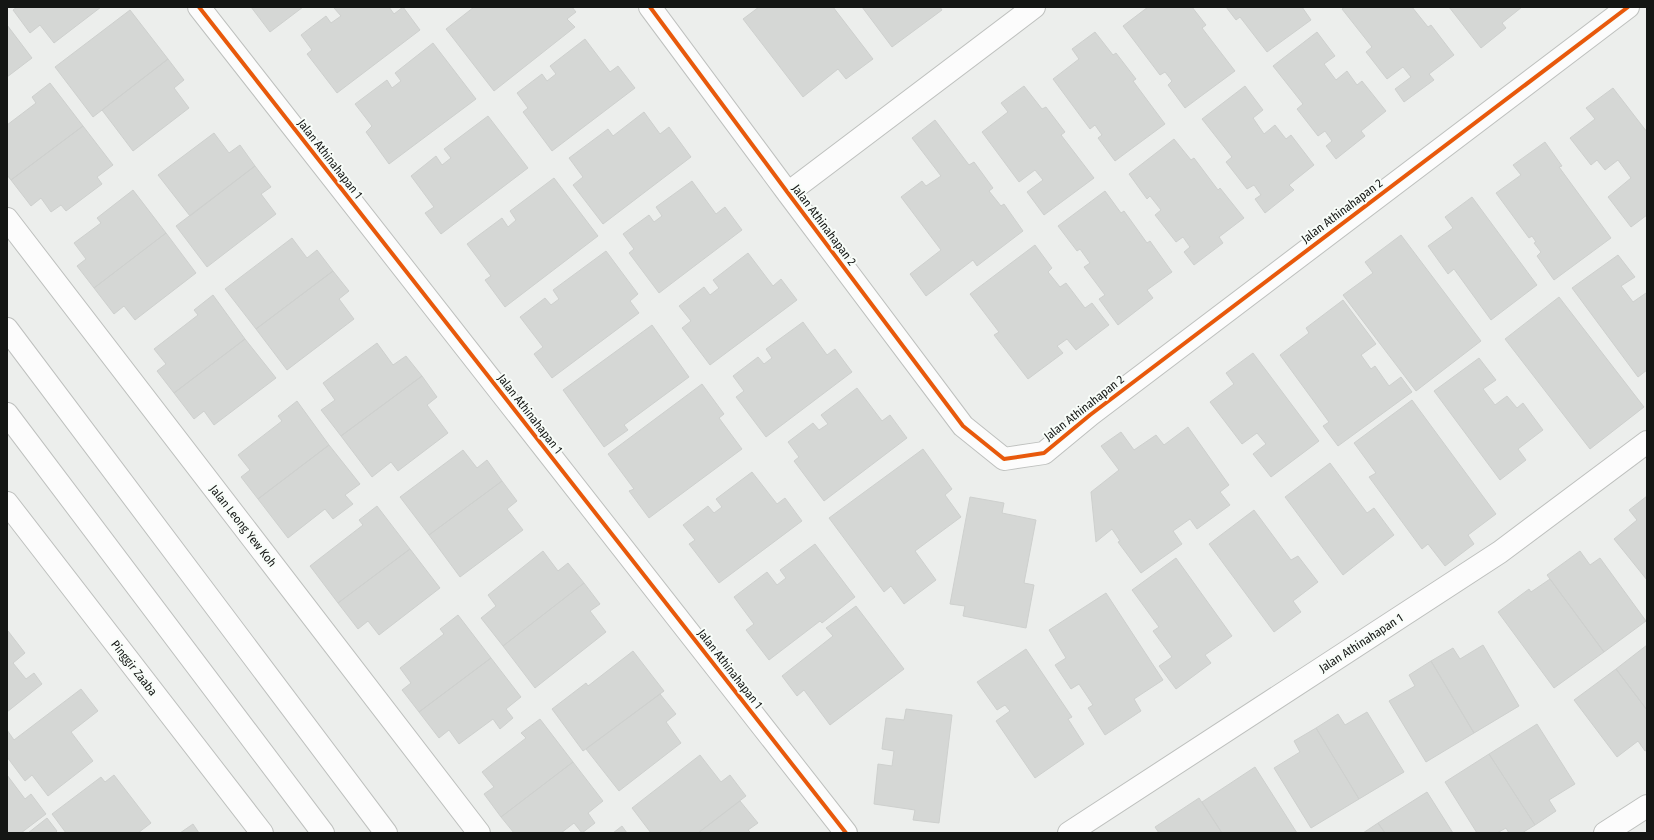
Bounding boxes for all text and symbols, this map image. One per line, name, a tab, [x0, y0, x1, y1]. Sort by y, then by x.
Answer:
street label: Jalan Athinahapan 1	[295, 116, 365, 202]
street label: Jalan Athinahapan 2	[1299, 176, 1385, 246]
street label: Jalan Athinahapan 2	[789, 182, 859, 268]
street label: Jalan Athinahapan 1	[495, 371, 565, 457]
street label: Jalan Athinahapan 2	[1041, 372, 1127, 444]
street label: Jalan Leong Yew Koh	[207, 482, 279, 570]
street label: Jalan Athinahapan 1	[1316, 611, 1406, 675]
street label: Jalan Athinahapan 1	[695, 626, 765, 712]
street label: Pinggir Zaaba	[108, 638, 160, 699]

